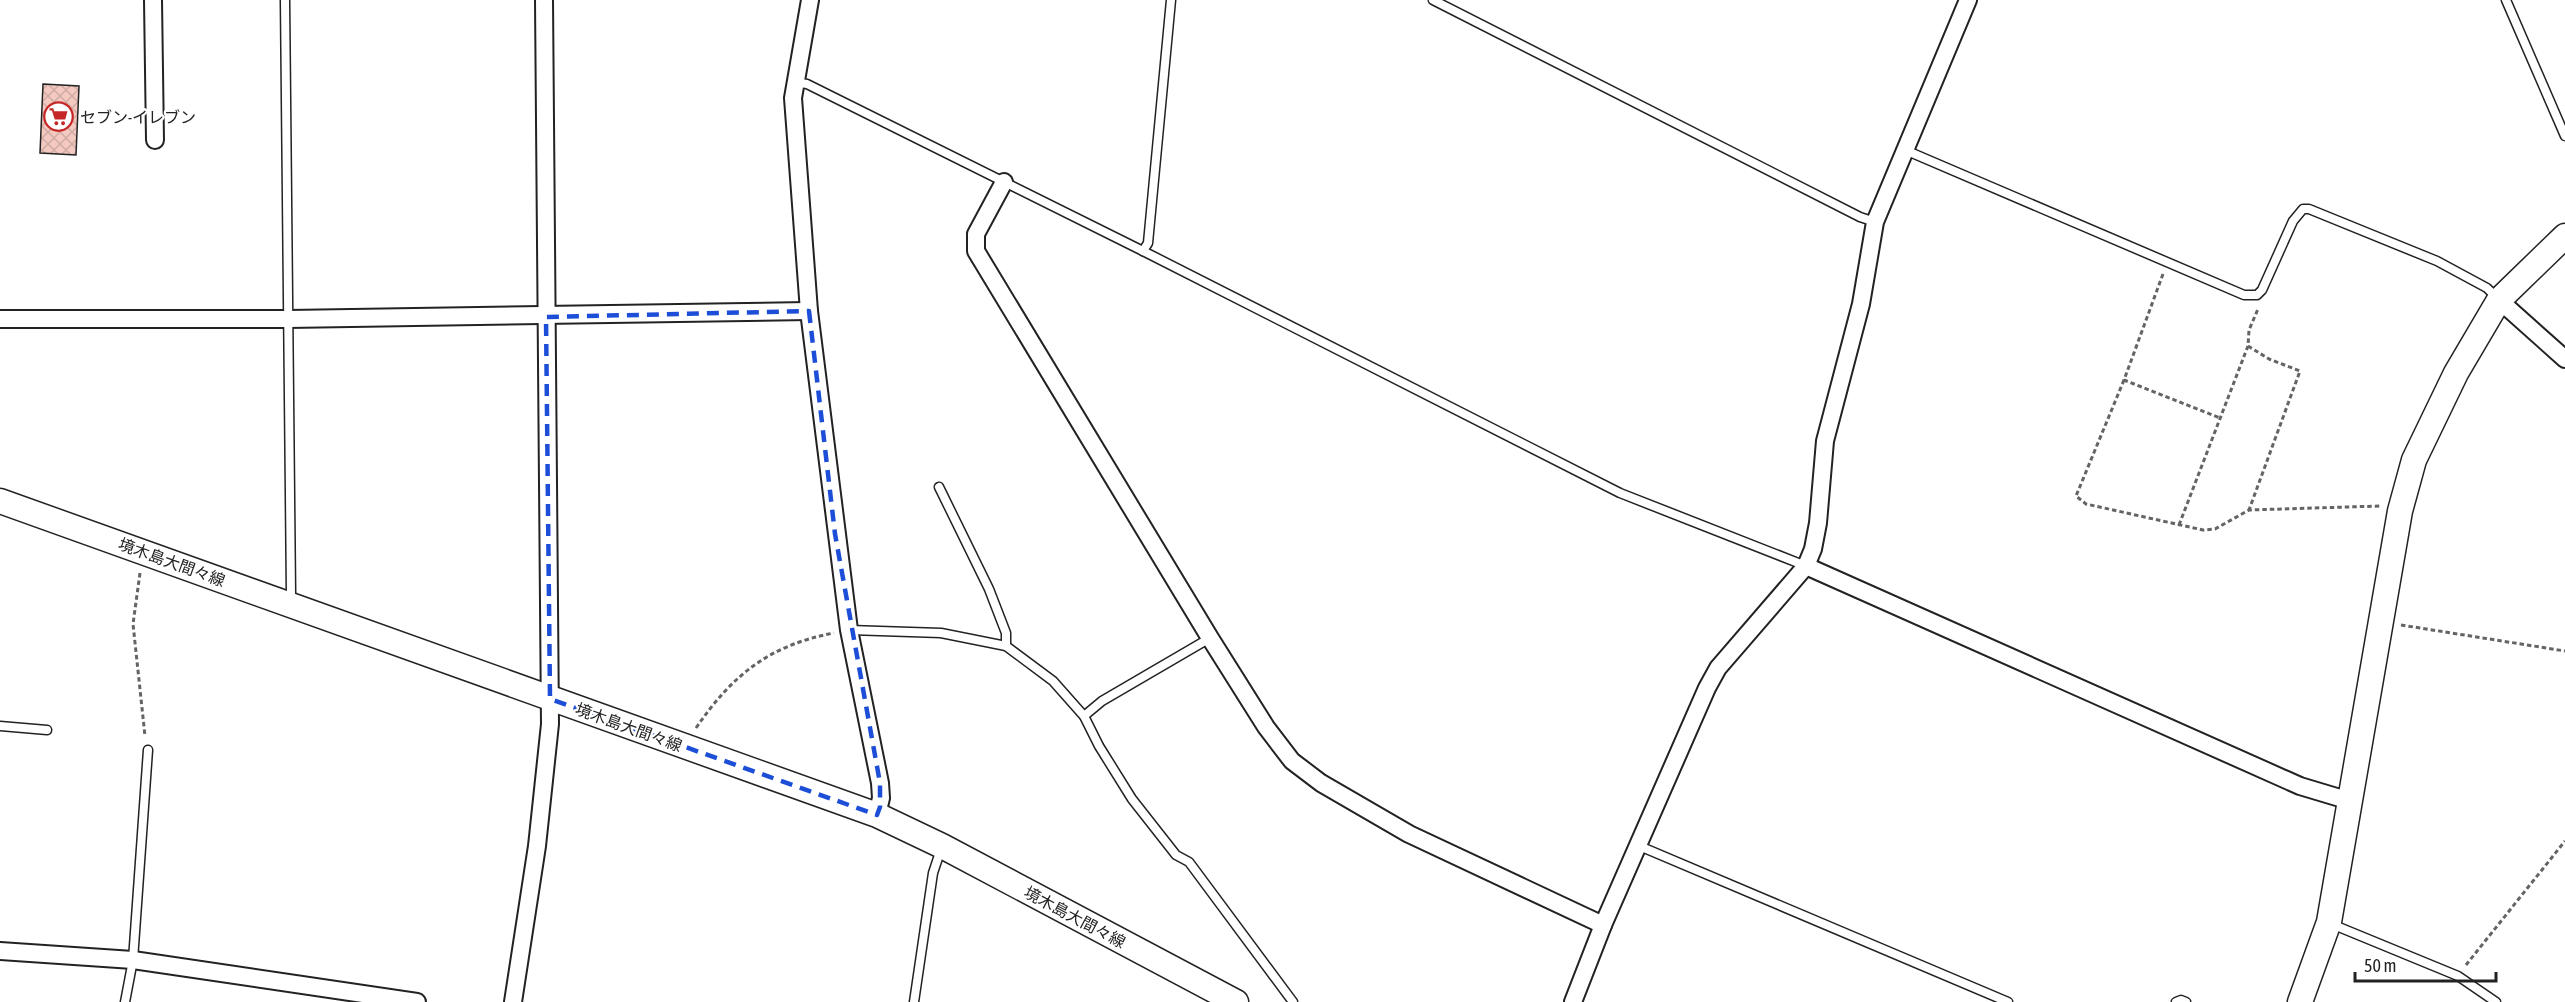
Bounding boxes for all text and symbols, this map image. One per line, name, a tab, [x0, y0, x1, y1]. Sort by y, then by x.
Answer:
supermarket icon: セブン-イレブン	[43, 101, 75, 133]
place label: セブン-イレブン	[80, 108, 196, 126]
street label: 境木島大間々線	[116, 534, 228, 590]
street label: 境木島大間々線	[573, 699, 685, 755]
street label: 境木島大間々線	[1021, 883, 1129, 951]
scale bar	[2355, 945, 2496, 983]
text: 50 m	[2364, 955, 2396, 976]

